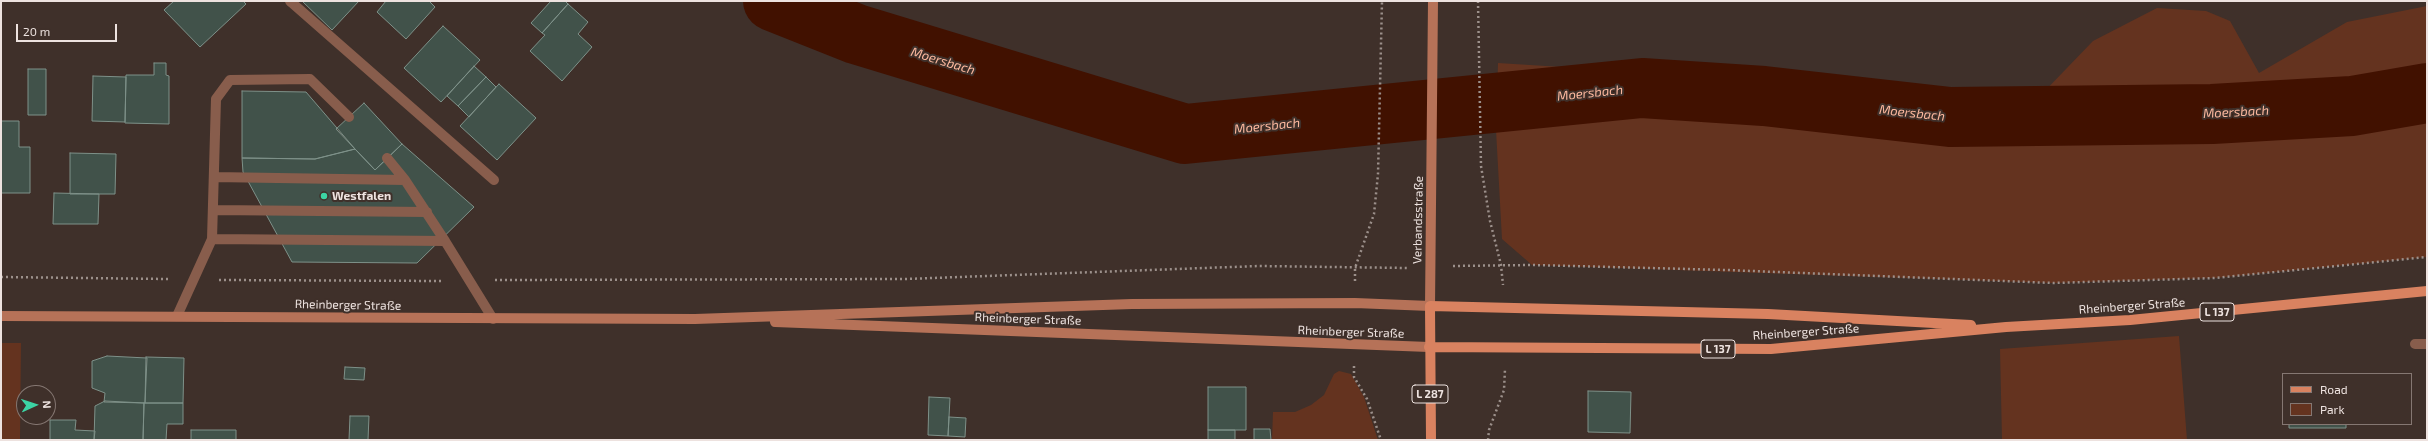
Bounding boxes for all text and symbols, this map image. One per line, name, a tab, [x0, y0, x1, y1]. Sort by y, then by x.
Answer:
scale bar	[18, 16, 119, 42]
text: 20 m	[23, 24, 50, 38]
water label: Moersbach	[909, 44, 977, 78]
water label: Moersbach	[1556, 82, 1624, 104]
water label: Moersbach	[1878, 102, 1946, 124]
water label: Moersbach	[2203, 102, 2269, 122]
water label: Moersbach	[1233, 115, 1301, 137]
street label: Verbandsstraße	[1410, 176, 1426, 264]
place label: Westfalen	[332, 189, 391, 203]
marker: Westfalen	[319, 191, 329, 201]
street label: Rheinberger Straße	[2078, 295, 2186, 317]
street label: Rheinberger Straße	[295, 297, 401, 313]
road number: L 137	[2200, 303, 2234, 321]
street label: Rheinberger Straße	[974, 310, 1082, 328]
street label: Rheinberger Straße	[1752, 321, 1860, 343]
street label: Rheinberger Straße	[1297, 323, 1405, 341]
road number: L 137	[1701, 340, 1735, 358]
legend	[2282, 373, 2412, 425]
text: Road	[2320, 382, 2348, 396]
north arrow	[16, 385, 56, 425]
road number: L 287	[1412, 385, 1448, 403]
text: N	[41, 400, 54, 409]
text: Park	[2320, 402, 2345, 416]

